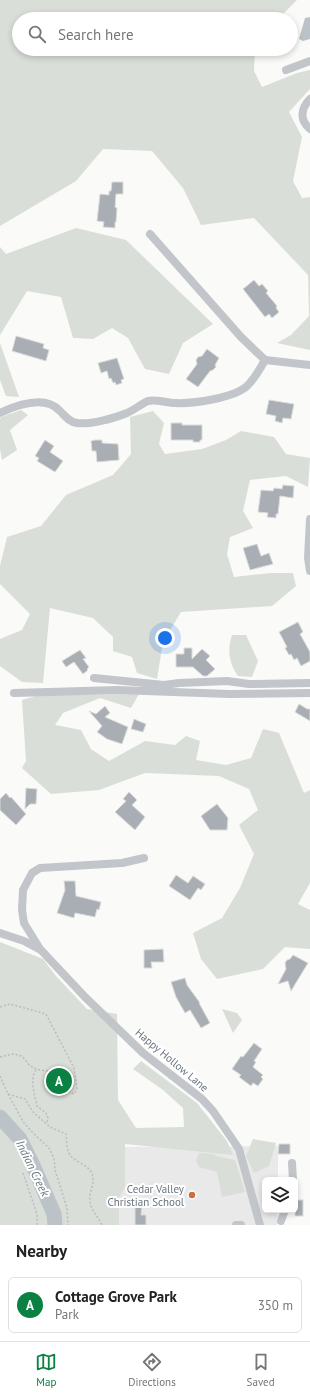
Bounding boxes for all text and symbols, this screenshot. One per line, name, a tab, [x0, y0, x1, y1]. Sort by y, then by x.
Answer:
search box	[12, 12, 298, 56]
icon: search	[26, 23, 48, 45]
text: Search here	[58, 25, 134, 44]
your location	[155, 628, 175, 648]
street label: Happy Hollow Lane	[133, 1025, 212, 1095]
pin: A	[46, 1066, 72, 1096]
water label: Indian Creek	[13, 1137, 53, 1199]
map controls	[262, 1177, 298, 1213]
button: layers	[262, 1177, 298, 1213]
place label: Cedar Valley Christian School	[107, 1182, 185, 1209]
marker: Cedar Valley Christian School	[187, 1190, 197, 1200]
text: Nearby	[16, 1240, 67, 1262]
text: Cottage Grove Park	[55, 1287, 177, 1306]
text: A	[26, 1297, 34, 1314]
text: 350 m	[258, 1297, 293, 1314]
text: Park	[55, 1306, 79, 1323]
tab: Map	[35, 1351, 57, 1389]
tab: Directions	[128, 1351, 176, 1389]
tab: Saved	[247, 1351, 275, 1389]

